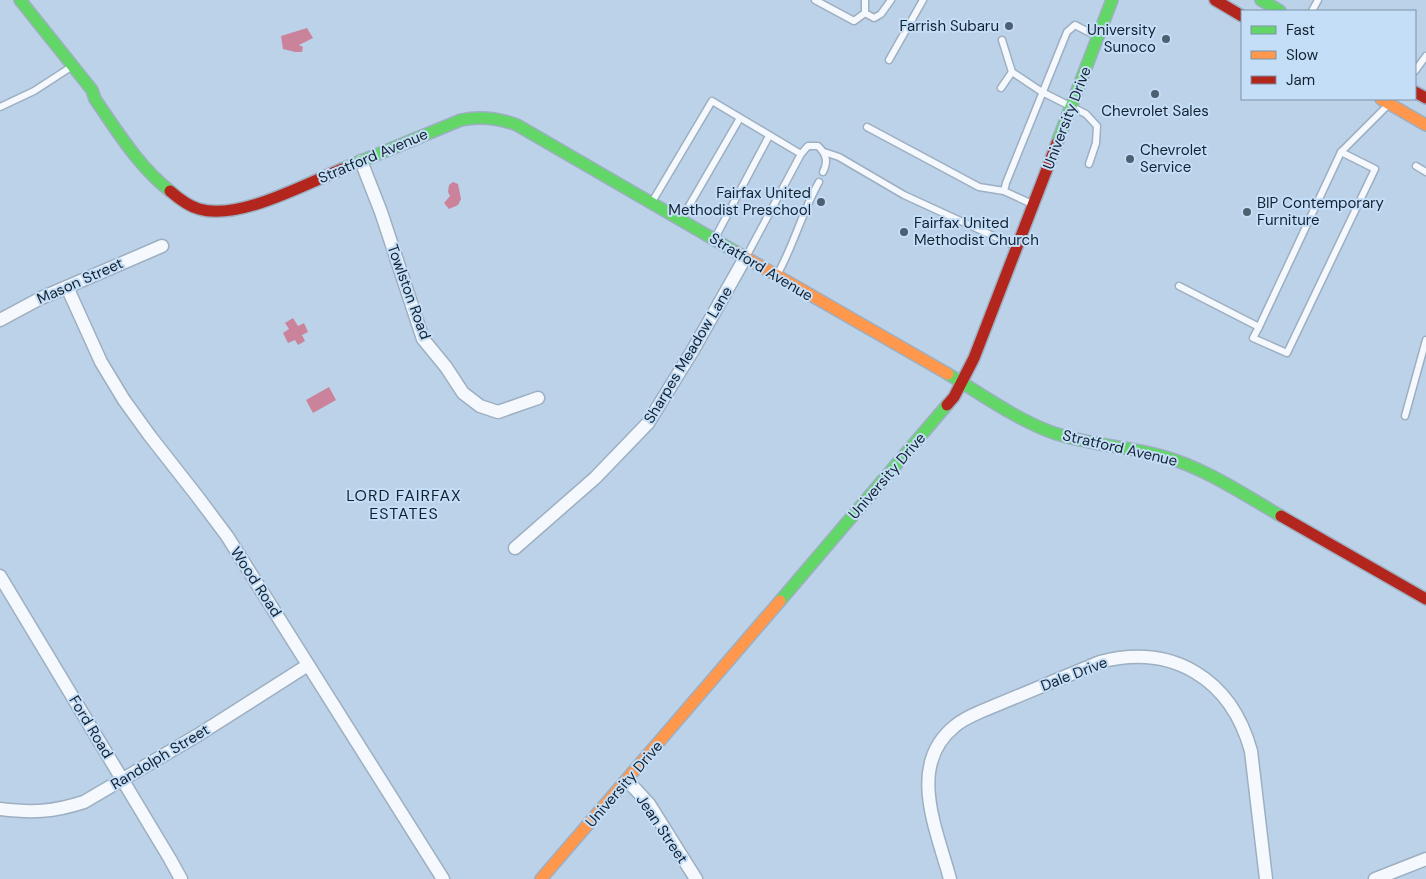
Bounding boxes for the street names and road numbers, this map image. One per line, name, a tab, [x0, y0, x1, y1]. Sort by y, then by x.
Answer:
street label: University Drive	[1038, 64, 1096, 172]
street label: Stratford Avenue	[315, 124, 431, 188]
street label: Stratford Avenue	[706, 228, 816, 306]
street label: Towlston Road	[383, 242, 435, 342]
street label: Mason Street	[34, 253, 126, 309]
street label: Sharpes Meadow Lane	[639, 283, 737, 427]
street label: Stratford Avenue	[1061, 425, 1179, 471]
street label: University Drive	[844, 428, 930, 524]
street label: Wood Road	[226, 543, 286, 621]
street label: Dale Drive	[1038, 652, 1110, 696]
street label: Ford Road	[64, 692, 118, 762]
street label: Randolph Street	[107, 720, 213, 794]
street label: University Drive	[581, 736, 667, 832]
street label: Jean Street	[632, 791, 693, 868]

